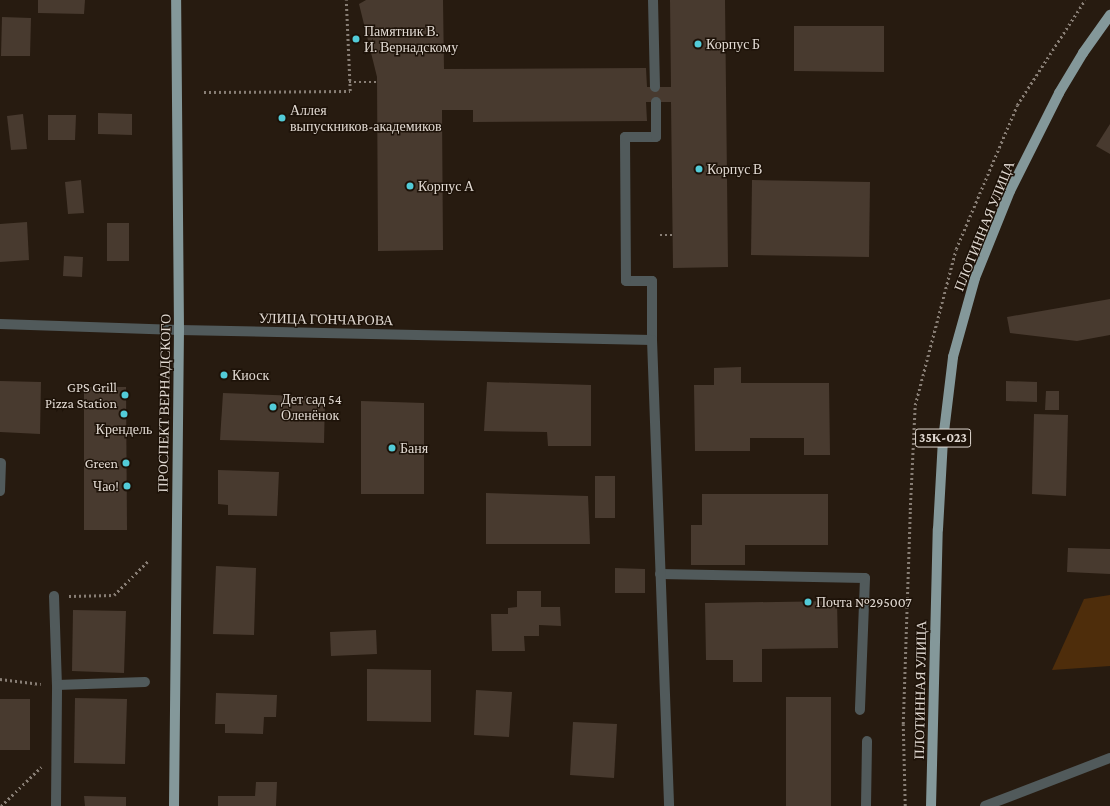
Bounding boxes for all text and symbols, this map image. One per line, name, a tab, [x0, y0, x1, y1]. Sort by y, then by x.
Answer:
place label: Памятник В. И. Вернадскому	[364, 23, 458, 56]
marker: Памятник В. И. Вернадскому	[351, 34, 361, 44]
place label: Корпус Б	[706, 36, 760, 52]
marker: Корпус Б	[693, 39, 703, 49]
place label: Аллея выпускников-академиков	[290, 102, 442, 134]
marker: Аллея выпускников-академиков	[277, 113, 287, 123]
street label: ПЛОТИННАЯ УЛИЦА	[950, 158, 1018, 294]
place label: Корпус В	[707, 161, 762, 177]
marker: Корпус В	[694, 164, 704, 174]
place label: Корпус А	[418, 178, 474, 194]
marker: Корпус А	[405, 181, 415, 191]
street label: УЛИЦА ГОНЧАРОВА	[259, 309, 393, 329]
street label: ПРОСПЕКТ ВЕРНАДСКОГО	[154, 314, 174, 492]
place label: Киоск	[232, 367, 269, 383]
marker: Киоск	[219, 370, 229, 380]
place label: GPS Grill Pizza Station	[45, 379, 117, 412]
marker: GPS Grill Pizza Station	[120, 390, 130, 400]
place label: Дет сад 54 Оленёнок	[281, 391, 342, 424]
marker: Дет сад 54 Оленёнок	[268, 402, 278, 412]
marker: Крендель	[119, 409, 129, 419]
place label: Крендель	[96, 421, 152, 437]
road number: 35К-023	[915, 427, 971, 449]
place label: Баня	[400, 440, 428, 456]
marker: Баня	[387, 443, 397, 453]
place label: Green	[85, 455, 118, 471]
marker: Green	[121, 458, 131, 468]
place label: Чао!	[93, 478, 119, 494]
marker: Чао!	[122, 481, 132, 491]
place label: Почта №295007	[816, 594, 912, 610]
marker: Почта №295007	[803, 597, 813, 607]
street label: ПЛОТИННАЯ УЛИЦА	[910, 620, 930, 760]

